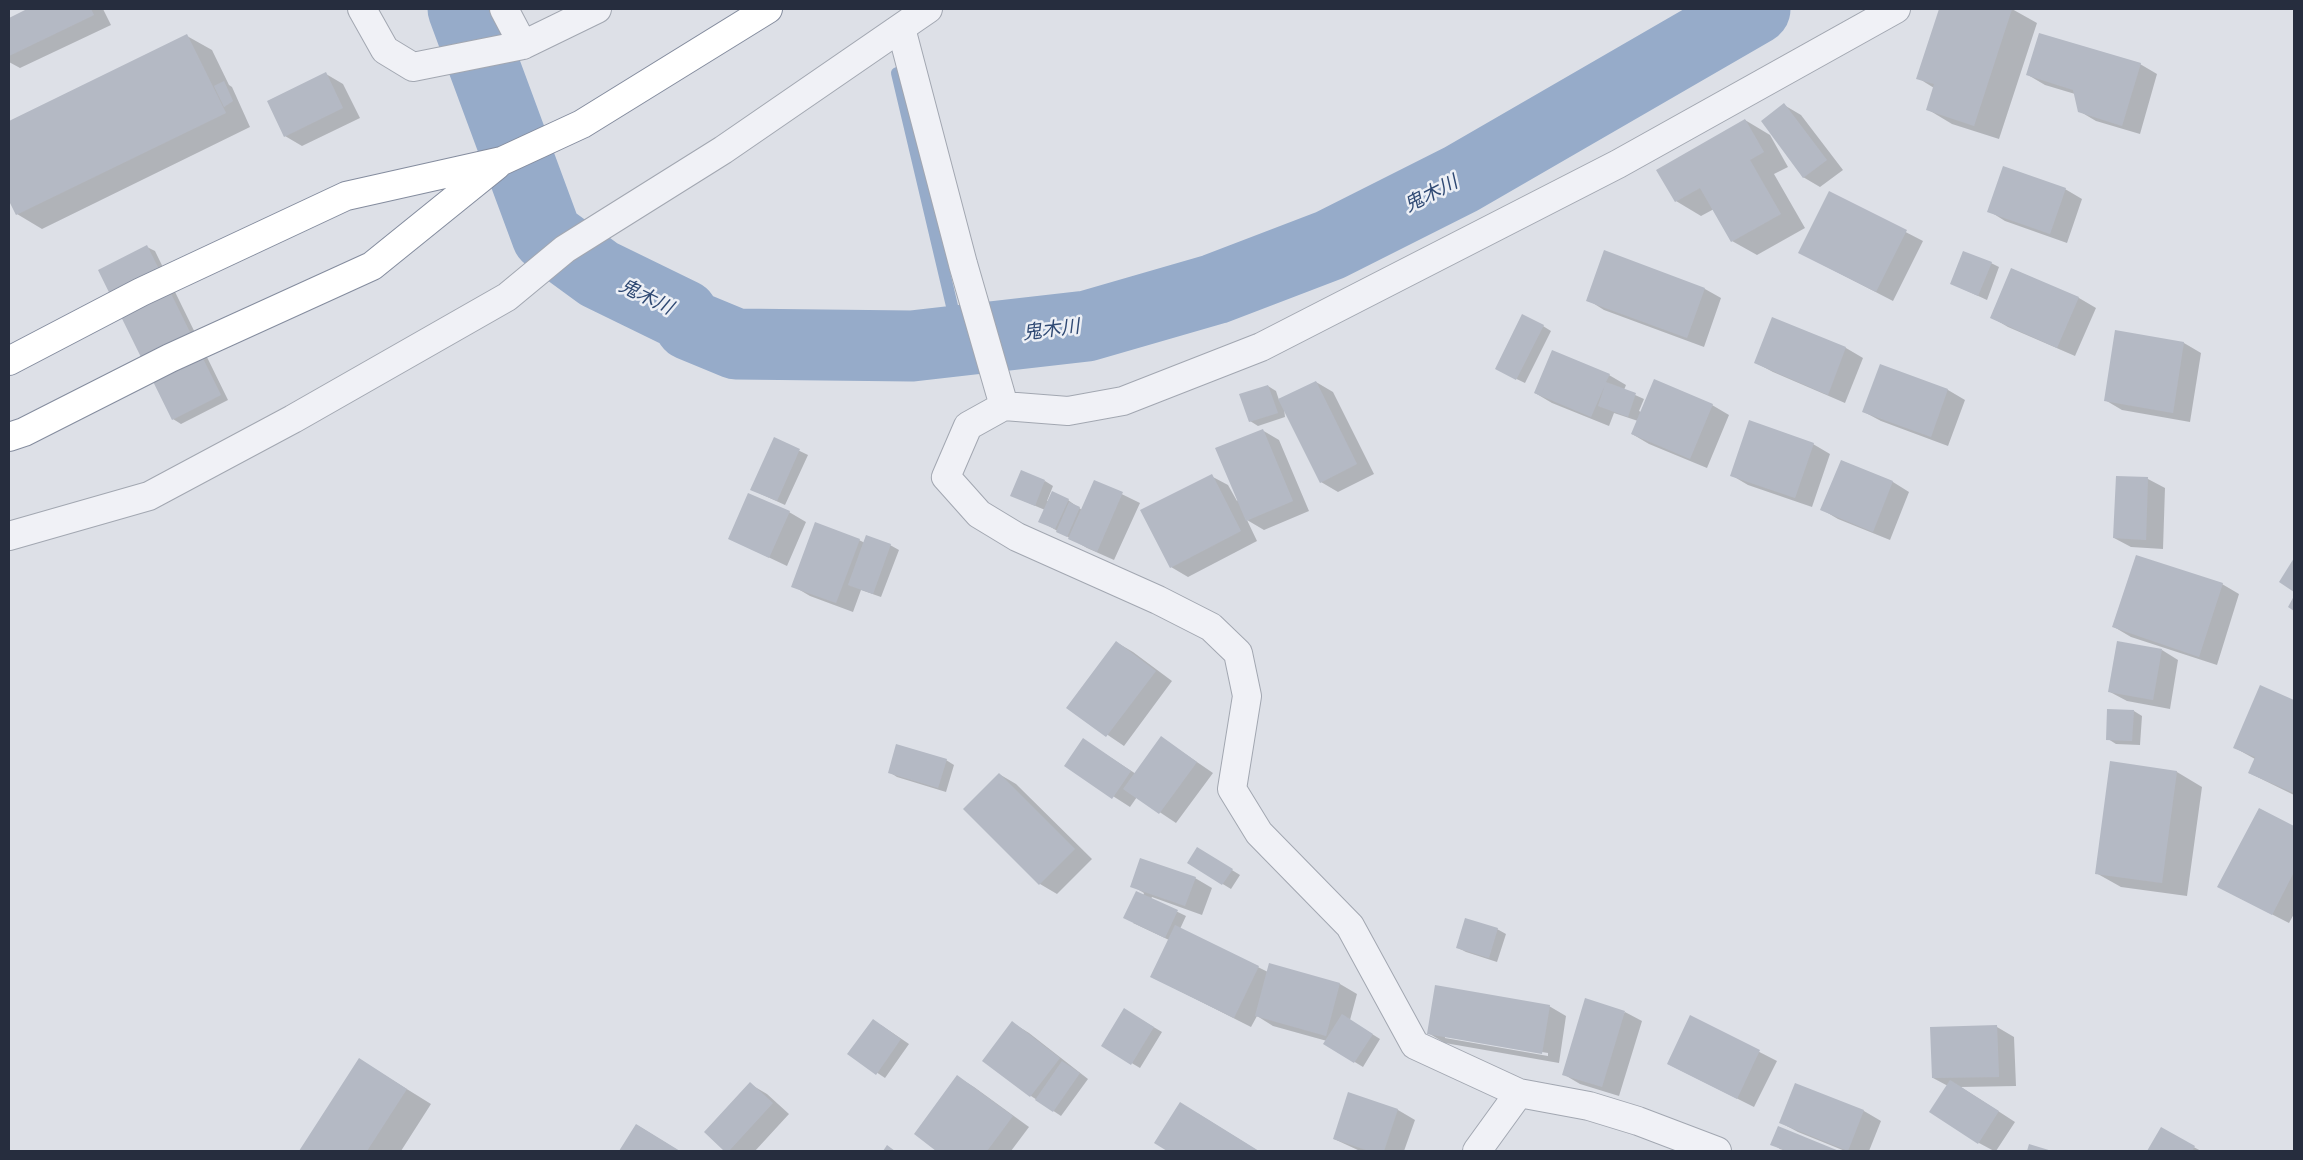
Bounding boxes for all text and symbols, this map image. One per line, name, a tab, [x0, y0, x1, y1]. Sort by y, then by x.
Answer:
water label: 鬼木川	[1400, 171, 1462, 217]
water label: 鬼木川	[615, 274, 677, 320]
water label: 鬼木川	[1021, 315, 1081, 345]

